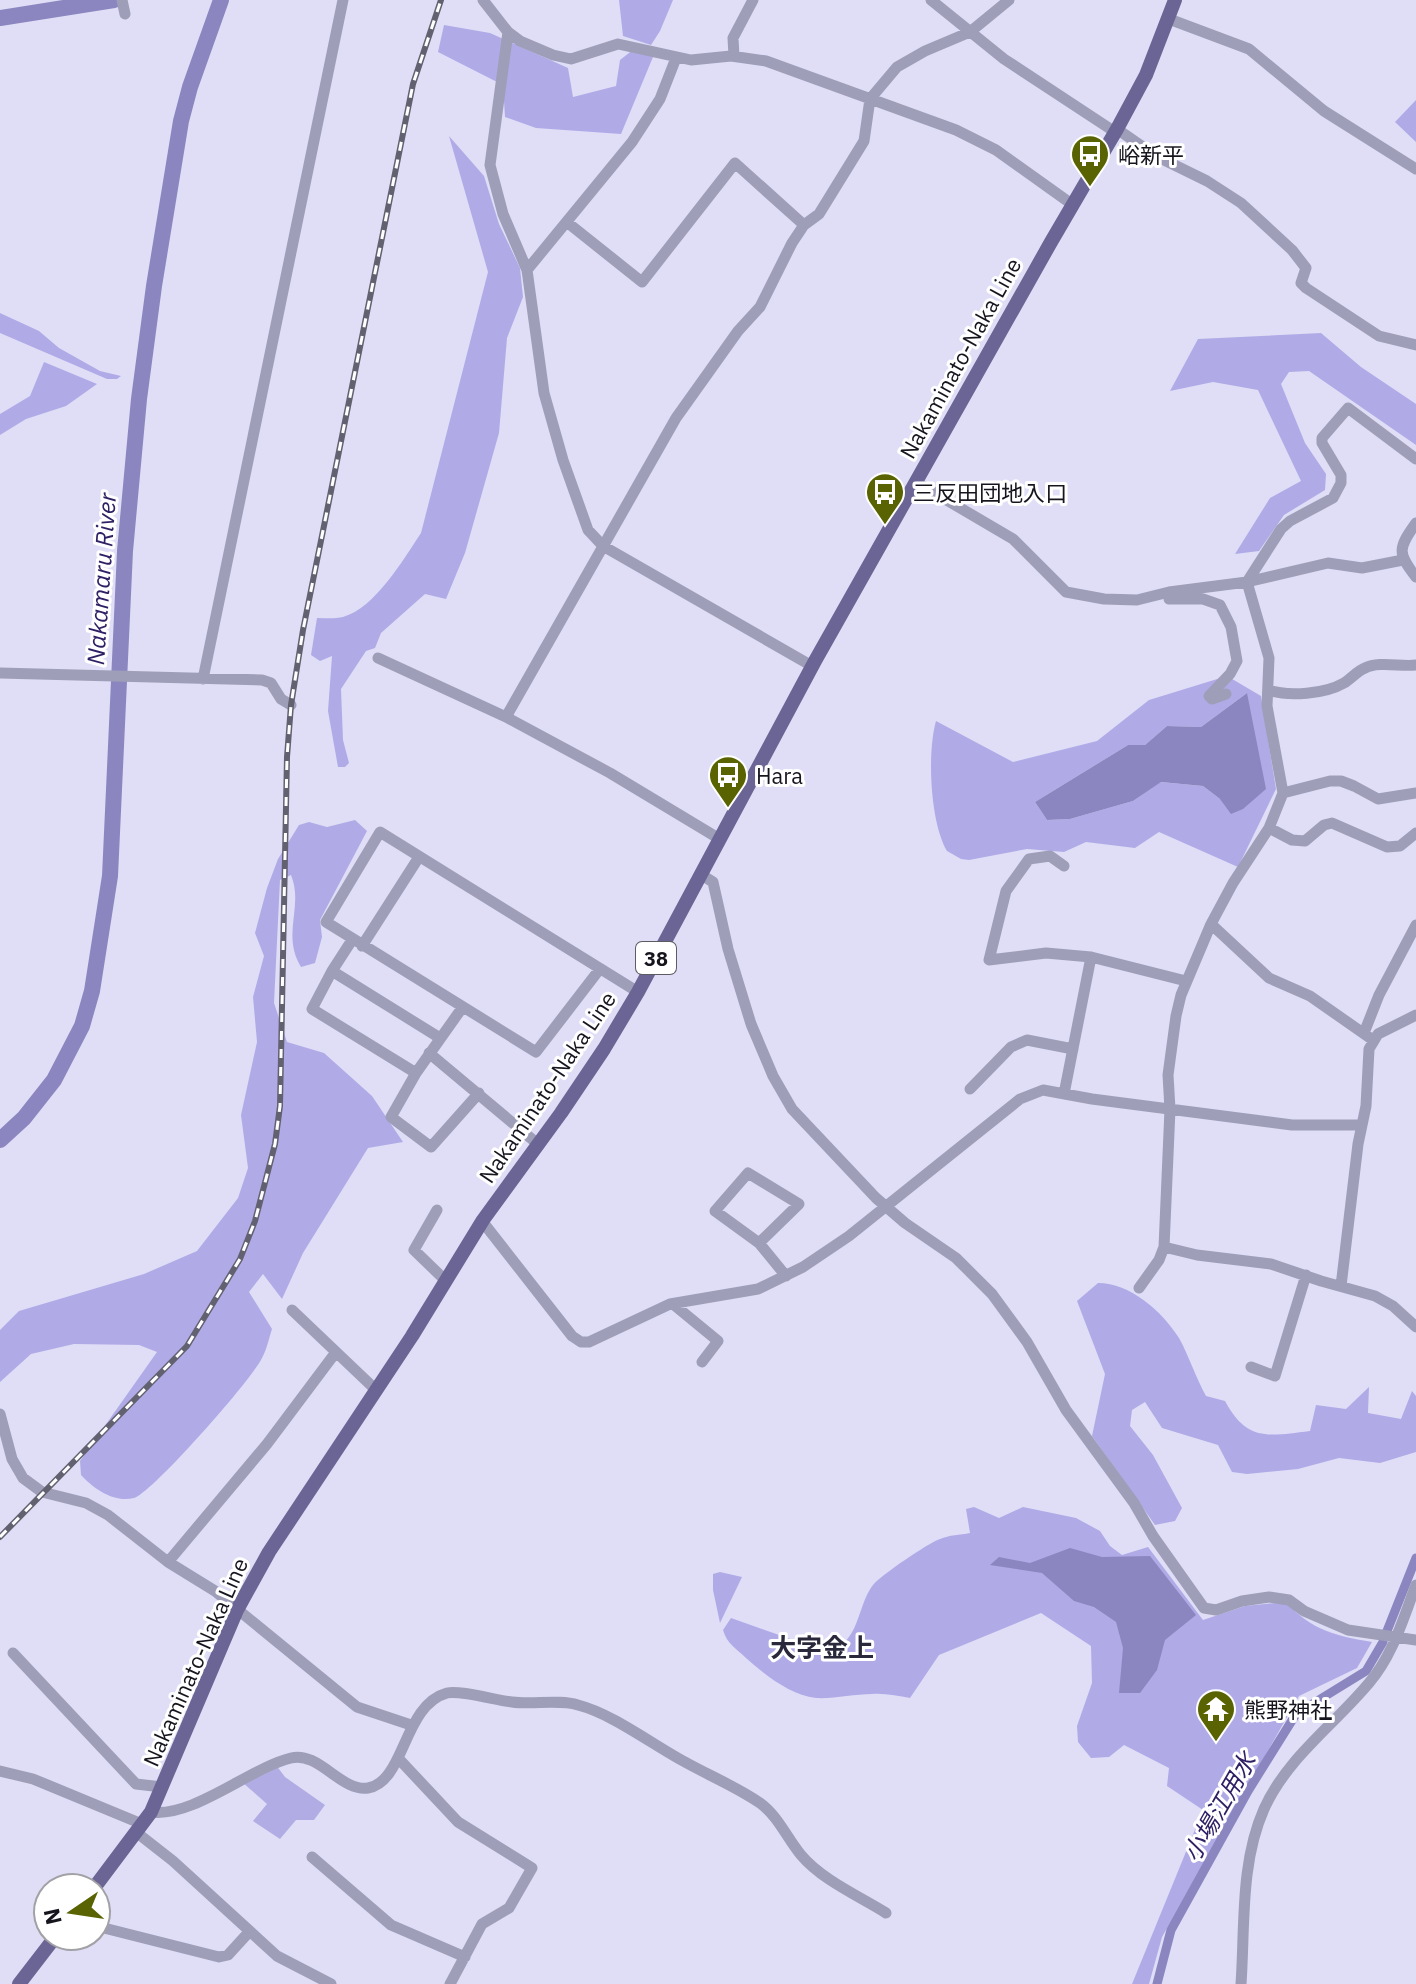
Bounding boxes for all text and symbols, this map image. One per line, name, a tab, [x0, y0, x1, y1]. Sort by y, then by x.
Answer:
bus stop icon: 峪新平	[1069, 133, 1111, 188]
place label: 峪新平	[1118, 140, 1184, 169]
street label: Nakaminato-Naka Line	[893, 252, 1027, 464]
bus stop icon: 三反田団地入口	[864, 471, 906, 526]
place label: 三反田団地入口	[913, 478, 1067, 507]
water label: Nakamaru River	[79, 491, 123, 666]
bus stop icon: Hara	[707, 754, 749, 809]
place label: Hara	[756, 761, 803, 790]
road number: 38	[636, 942, 676, 974]
street label: Nakaminato-Naka Line	[472, 986, 622, 1188]
street label: Nakaminato-Naka Line	[136, 1553, 254, 1771]
district label: 大字金上	[770, 1630, 874, 1664]
temple icon: 熊野神社	[1195, 1688, 1237, 1743]
place label: 熊野神社	[1244, 1695, 1332, 1724]
water label: 小場江用水	[1175, 1744, 1264, 1867]
north arrow	[32, 1872, 112, 1952]
text: N	[36, 1906, 68, 1928]

